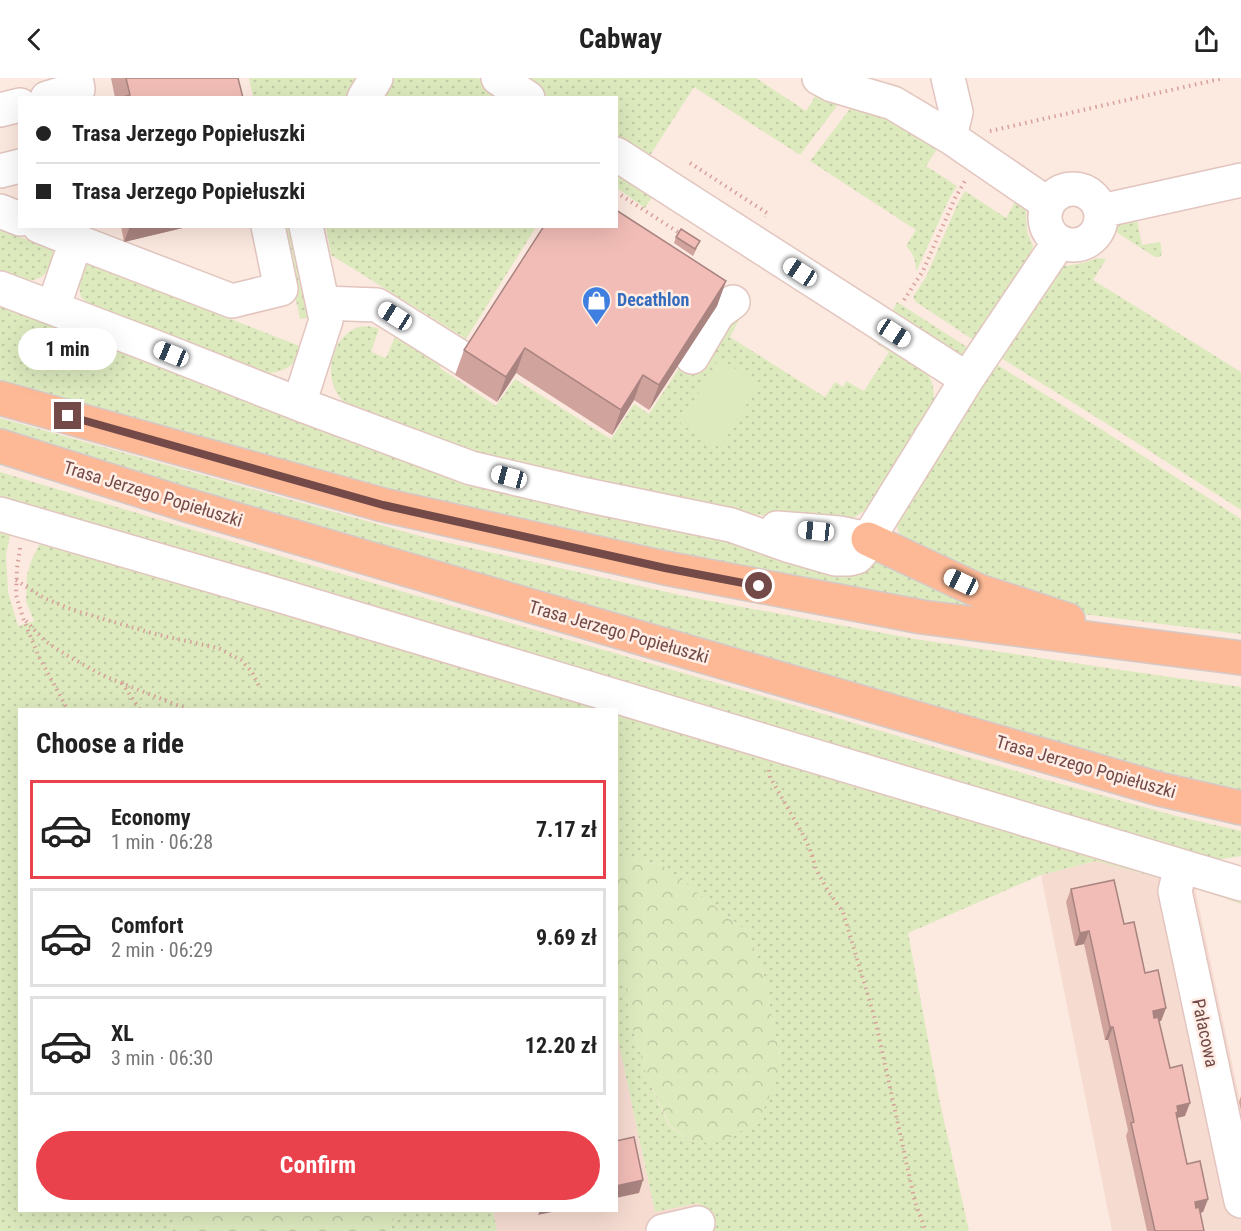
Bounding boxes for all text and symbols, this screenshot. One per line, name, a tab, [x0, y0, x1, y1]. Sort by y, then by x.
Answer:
icon: back	[18, 23, 51, 56]
text: Cabway	[579, 23, 662, 55]
icon: share	[1190, 23, 1223, 56]
text: Trasa Jerzego Popiełuszki	[72, 121, 305, 146]
text: Trasa Jerzego Popiełuszki	[72, 179, 305, 204]
car	[780, 255, 820, 289]
shop icon: Decathlon	[580, 284, 612, 326]
place label: Decathlon	[617, 289, 689, 310]
car	[375, 299, 415, 333]
car	[874, 316, 914, 350]
callout: 1 min	[19, 329, 118, 371]
text: 1 min	[45, 337, 90, 361]
car	[151, 339, 191, 369]
route end	[54, 402, 81, 429]
street label: Trasa Jerzego Popiełuszki	[61, 456, 245, 531]
car	[489, 464, 529, 490]
car	[797, 520, 835, 542]
car	[941, 566, 981, 598]
route start	[745, 572, 772, 599]
street label: Trasa Jerzego Popiełuszki	[527, 596, 712, 667]
text: Choose a ride	[36, 728, 184, 760]
street label: Trasa Jerzego Popiełuszki	[994, 731, 1179, 802]
icon: car	[39, 803, 93, 857]
text: Economy	[111, 805, 191, 830]
text: 7.17 zł	[536, 817, 597, 842]
text: 1 min · 06:28	[111, 830, 213, 854]
icon: car	[39, 911, 93, 965]
text: Comfort	[111, 913, 184, 938]
text: 9.69 zł	[536, 925, 597, 950]
text: 2 min · 06:29	[111, 938, 213, 962]
street label: Pałacowa	[1188, 997, 1223, 1069]
icon: car	[39, 1019, 93, 1073]
text: XL	[111, 1021, 134, 1046]
text: 12.20 zł	[525, 1033, 597, 1058]
text: 3 min · 06:30	[111, 1046, 213, 1070]
button: Confirm	[36, 1131, 600, 1200]

